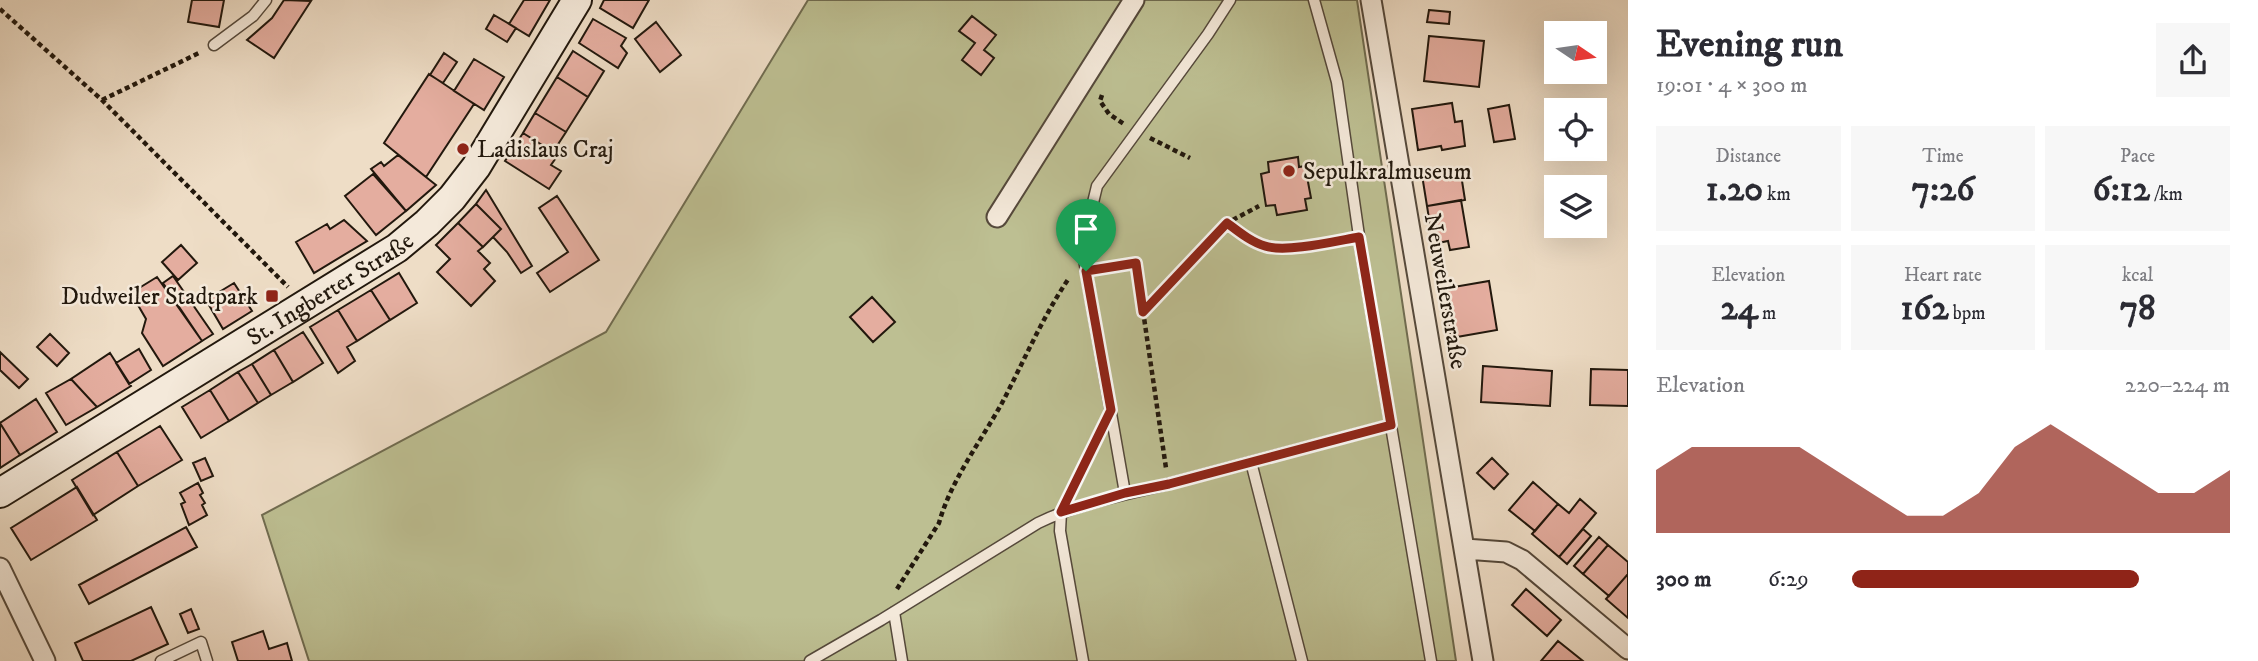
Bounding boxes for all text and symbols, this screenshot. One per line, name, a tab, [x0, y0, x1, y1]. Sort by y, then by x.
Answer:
north arrow	[1544, 21, 1606, 84]
map controls	[1544, 21, 1607, 238]
text: Evening run	[1656, 21, 1843, 69]
button: share	[2156, 23, 2230, 97]
text: 19:01 · 4 × 300 m	[1656, 71, 1808, 100]
button: locate	[1544, 98, 1607, 161]
place label: Ladislaus Craj	[477, 135, 614, 165]
marker: Ladislaus Craj	[455, 141, 471, 157]
text: Distance	[1716, 145, 1781, 168]
text: Time	[1922, 145, 1964, 168]
text: Pace	[2120, 145, 2155, 168]
place label: Sepulkralmuseum	[1303, 157, 1472, 187]
marker: Sepulkralmuseum	[1281, 163, 1297, 179]
text: 1.20	[1706, 168, 1763, 212]
text: 7:26	[1912, 168, 1974, 212]
text: 6:12	[2093, 168, 2150, 212]
button: layers	[1544, 175, 1607, 238]
text: km	[1763, 183, 1791, 206]
text: /km	[2150, 183, 2183, 206]
pin	[1056, 199, 1116, 271]
icon: arrive	[1067, 210, 1105, 248]
street label: Neuweilerstraße	[1417, 211, 1473, 371]
street label: St. Ingberter Straße	[242, 226, 420, 353]
text: Elevation	[1712, 264, 1785, 287]
text: Heart rate	[1904, 264, 1982, 287]
text: kcal	[2122, 264, 2153, 287]
place label: Dudweiler Stadtpark	[61, 282, 258, 312]
text: 24	[1720, 287, 1758, 331]
text: 162	[1901, 287, 1949, 331]
text: 78	[2120, 287, 2156, 331]
marker: Dudweiler Stadtpark	[264, 288, 280, 304]
text: m	[1758, 302, 1776, 325]
text: bpm	[1949, 302, 1985, 325]
text: Elevation	[1656, 371, 1745, 400]
text: 220–224 m	[2125, 371, 2230, 400]
text: 300 m	[1656, 565, 1712, 594]
text: 6:29	[1768, 565, 1809, 594]

